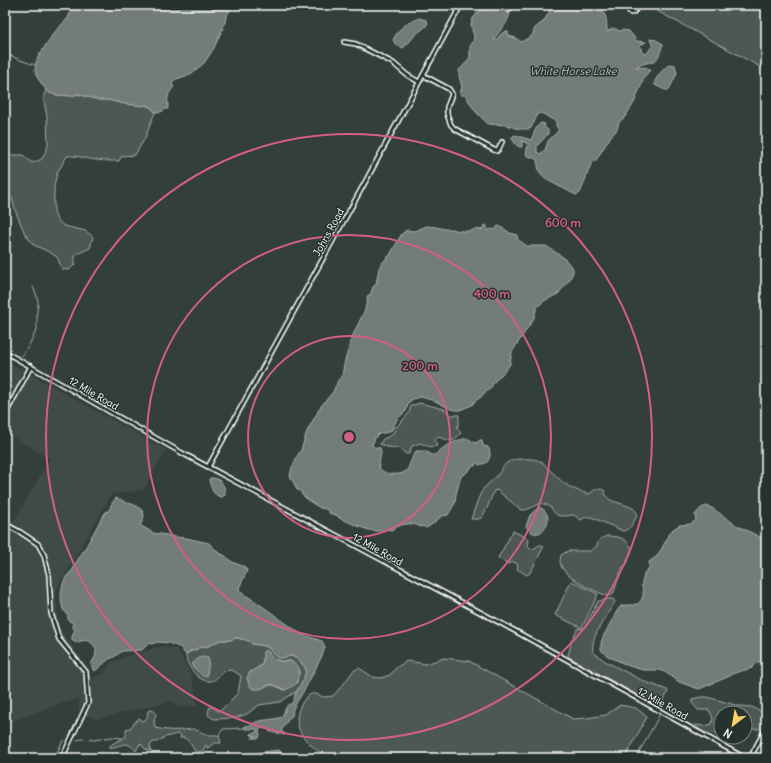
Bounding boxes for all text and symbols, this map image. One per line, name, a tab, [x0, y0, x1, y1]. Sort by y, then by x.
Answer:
water label: White Horse Lake	[530, 64, 617, 78]
street label: Johns Road	[310, 206, 347, 258]
text: 600 m	[545, 215, 582, 230]
text: 400 m	[474, 286, 511, 301]
text: 200 m	[402, 358, 438, 373]
street label: 12 Mile Road	[66, 374, 121, 413]
centre of rings	[342, 430, 356, 444]
street label: 12 Mile Road	[350, 530, 405, 569]
street label: 12 Mile Road	[635, 684, 690, 723]
north arrow	[713, 705, 753, 745]
text: N	[721, 726, 735, 742]

